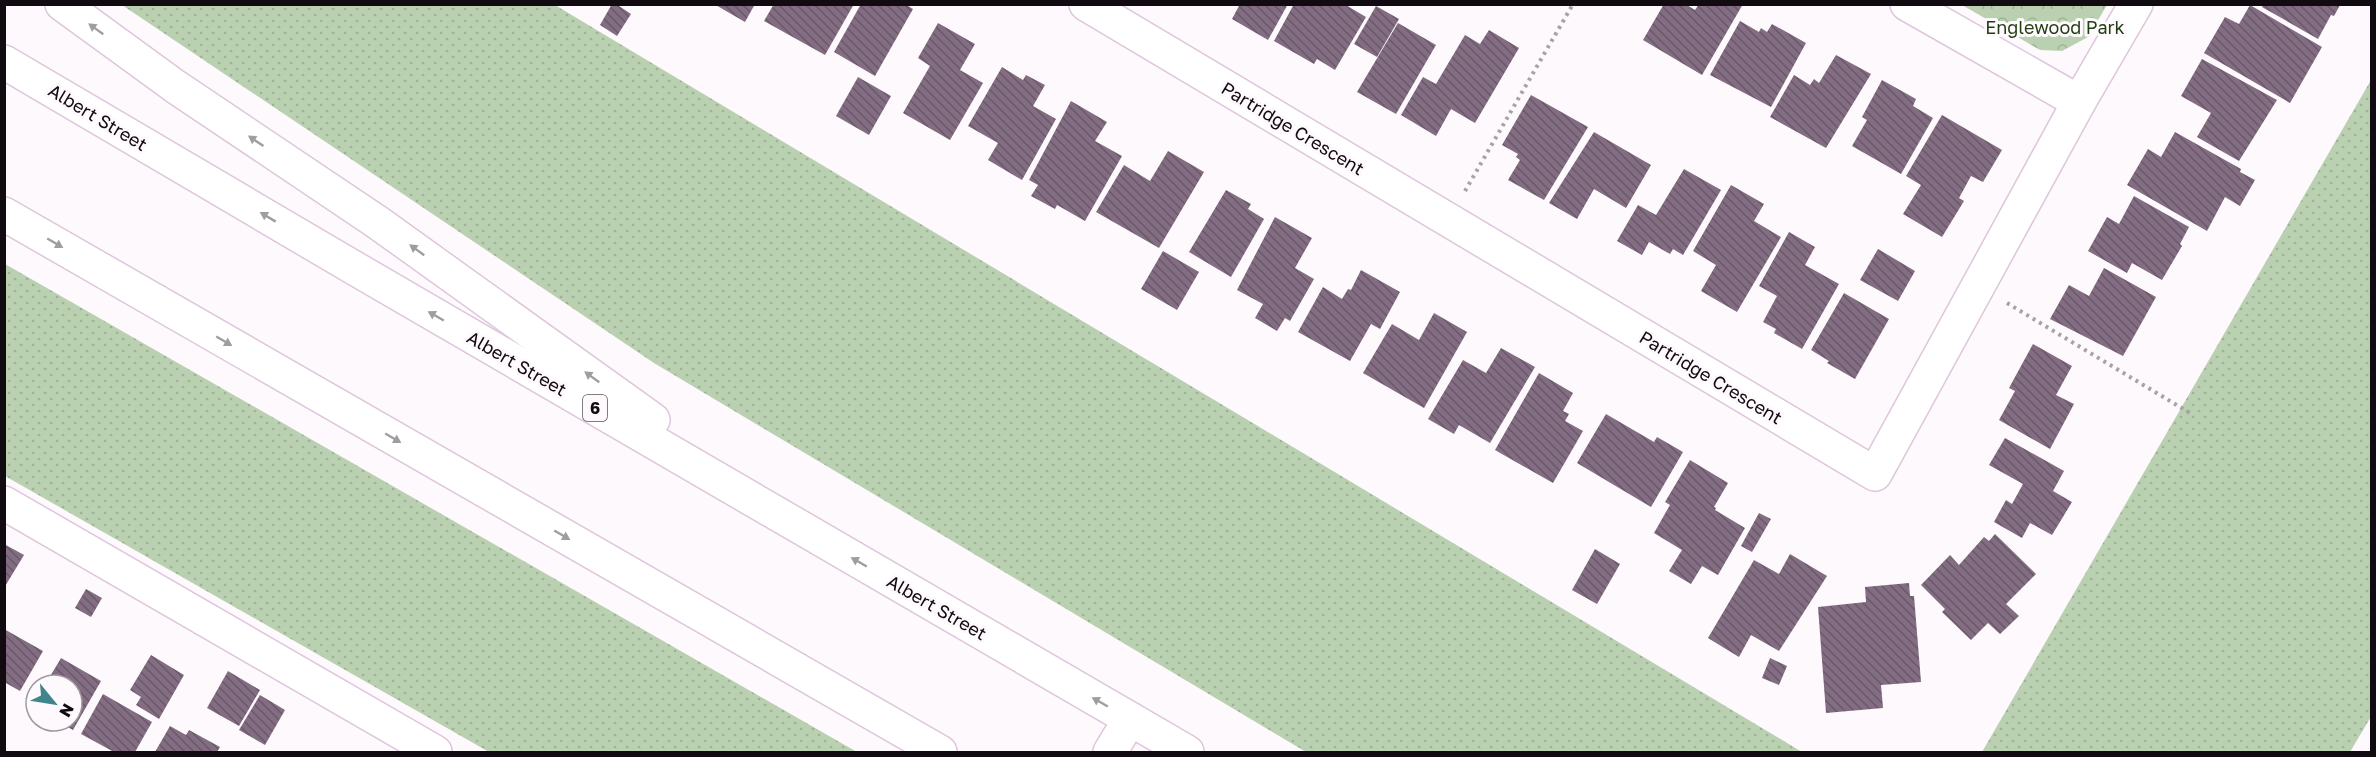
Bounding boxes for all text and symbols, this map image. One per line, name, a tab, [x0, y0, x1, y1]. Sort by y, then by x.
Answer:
park label: Englewood Park	[1985, 16, 2125, 38]
one-way arrow	[88, 23, 104, 35]
street label: Partridge Crescent	[1218, 77, 1368, 179]
street label: Albert Street	[45, 79, 151, 155]
one-way arrow	[248, 135, 264, 147]
one-way arrow	[260, 212, 276, 223]
one-way arrow	[47, 238, 63, 249]
one-way arrow	[409, 245, 424, 257]
one-way arrow	[427, 311, 444, 321]
street label: Albert Street	[463, 326, 571, 400]
street label: Partridge Crescent	[1636, 326, 1786, 428]
one-way arrow	[216, 335, 232, 346]
one-way arrow	[585, 371, 600, 383]
road number: 6	[583, 395, 607, 421]
one-way arrow	[385, 433, 402, 443]
one-way arrow	[554, 530, 571, 540]
one-way arrow	[851, 556, 867, 567]
street label: Albert Street	[883, 570, 991, 644]
north arrow	[24, 673, 84, 733]
one-way arrow	[1091, 697, 1108, 707]
text: N	[55, 700, 79, 721]

